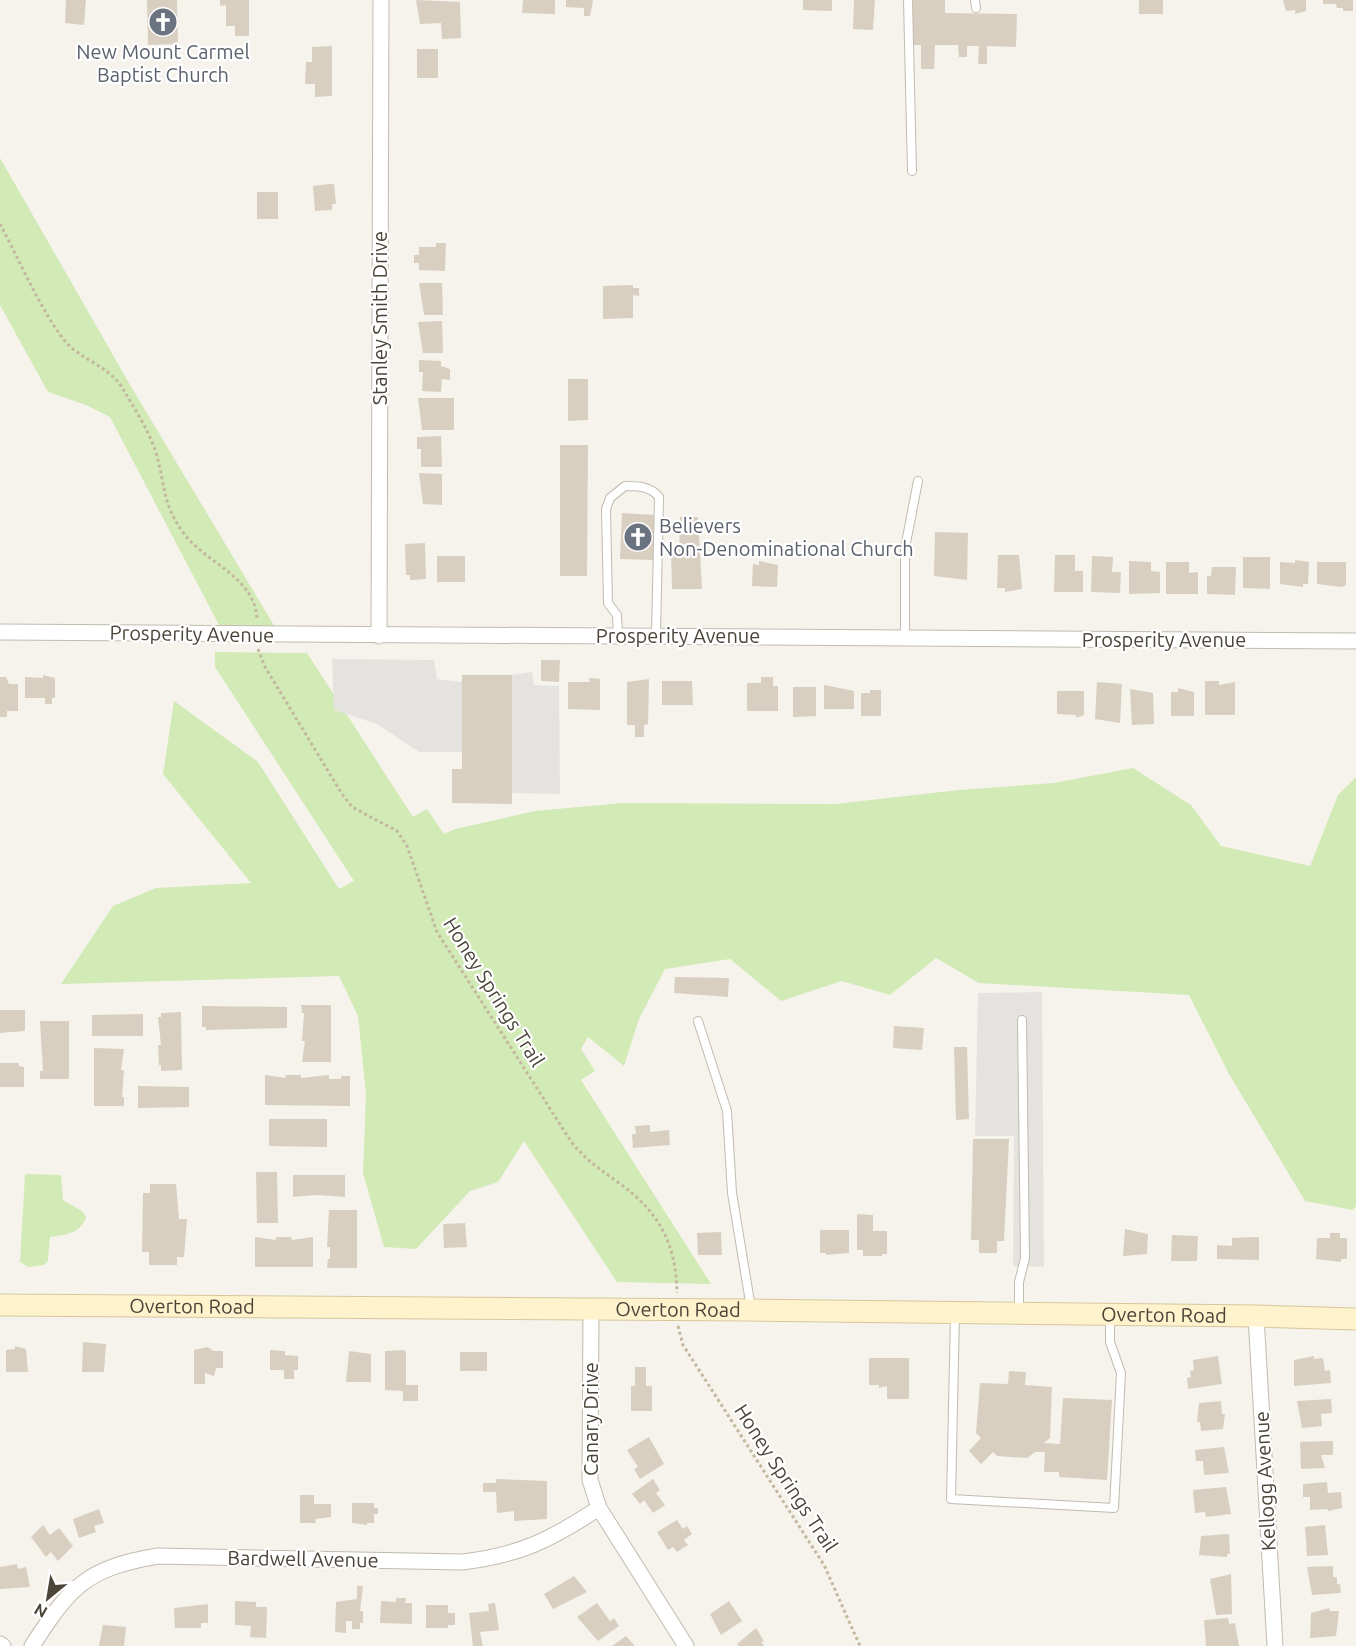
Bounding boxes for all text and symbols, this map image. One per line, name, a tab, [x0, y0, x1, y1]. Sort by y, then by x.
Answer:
church icon: New Mount Carmel Baptist Church	[147, 6, 179, 38]
place label: New Mount Carmel Baptist Church	[76, 40, 250, 86]
street label: Stanley Smith Drive	[368, 231, 391, 405]
place label: Believers Non-Denominational Church	[659, 514, 914, 560]
church icon: Believers Non-Denominational Church	[622, 521, 654, 553]
street label: Prosperity Avenue	[110, 621, 274, 646]
street label: Prosperity Avenue	[596, 624, 760, 647]
street label: Prosperity Avenue	[1082, 628, 1246, 651]
street label: Honey Springs Trail	[439, 913, 550, 1071]
street label: Overton Road	[129, 1294, 255, 1318]
street label: Overton Road	[615, 1297, 741, 1321]
street label: Overton Road	[1101, 1302, 1227, 1327]
street label: Canary Drive	[579, 1362, 602, 1476]
street label: Honey Springs Trail	[730, 1400, 843, 1556]
street label: Kellogg Avenue	[1249, 1410, 1280, 1552]
street label: Bardwell Avenue	[227, 1546, 379, 1571]
north arrow	[18, 1568, 78, 1628]
text: N	[31, 1600, 50, 1622]

